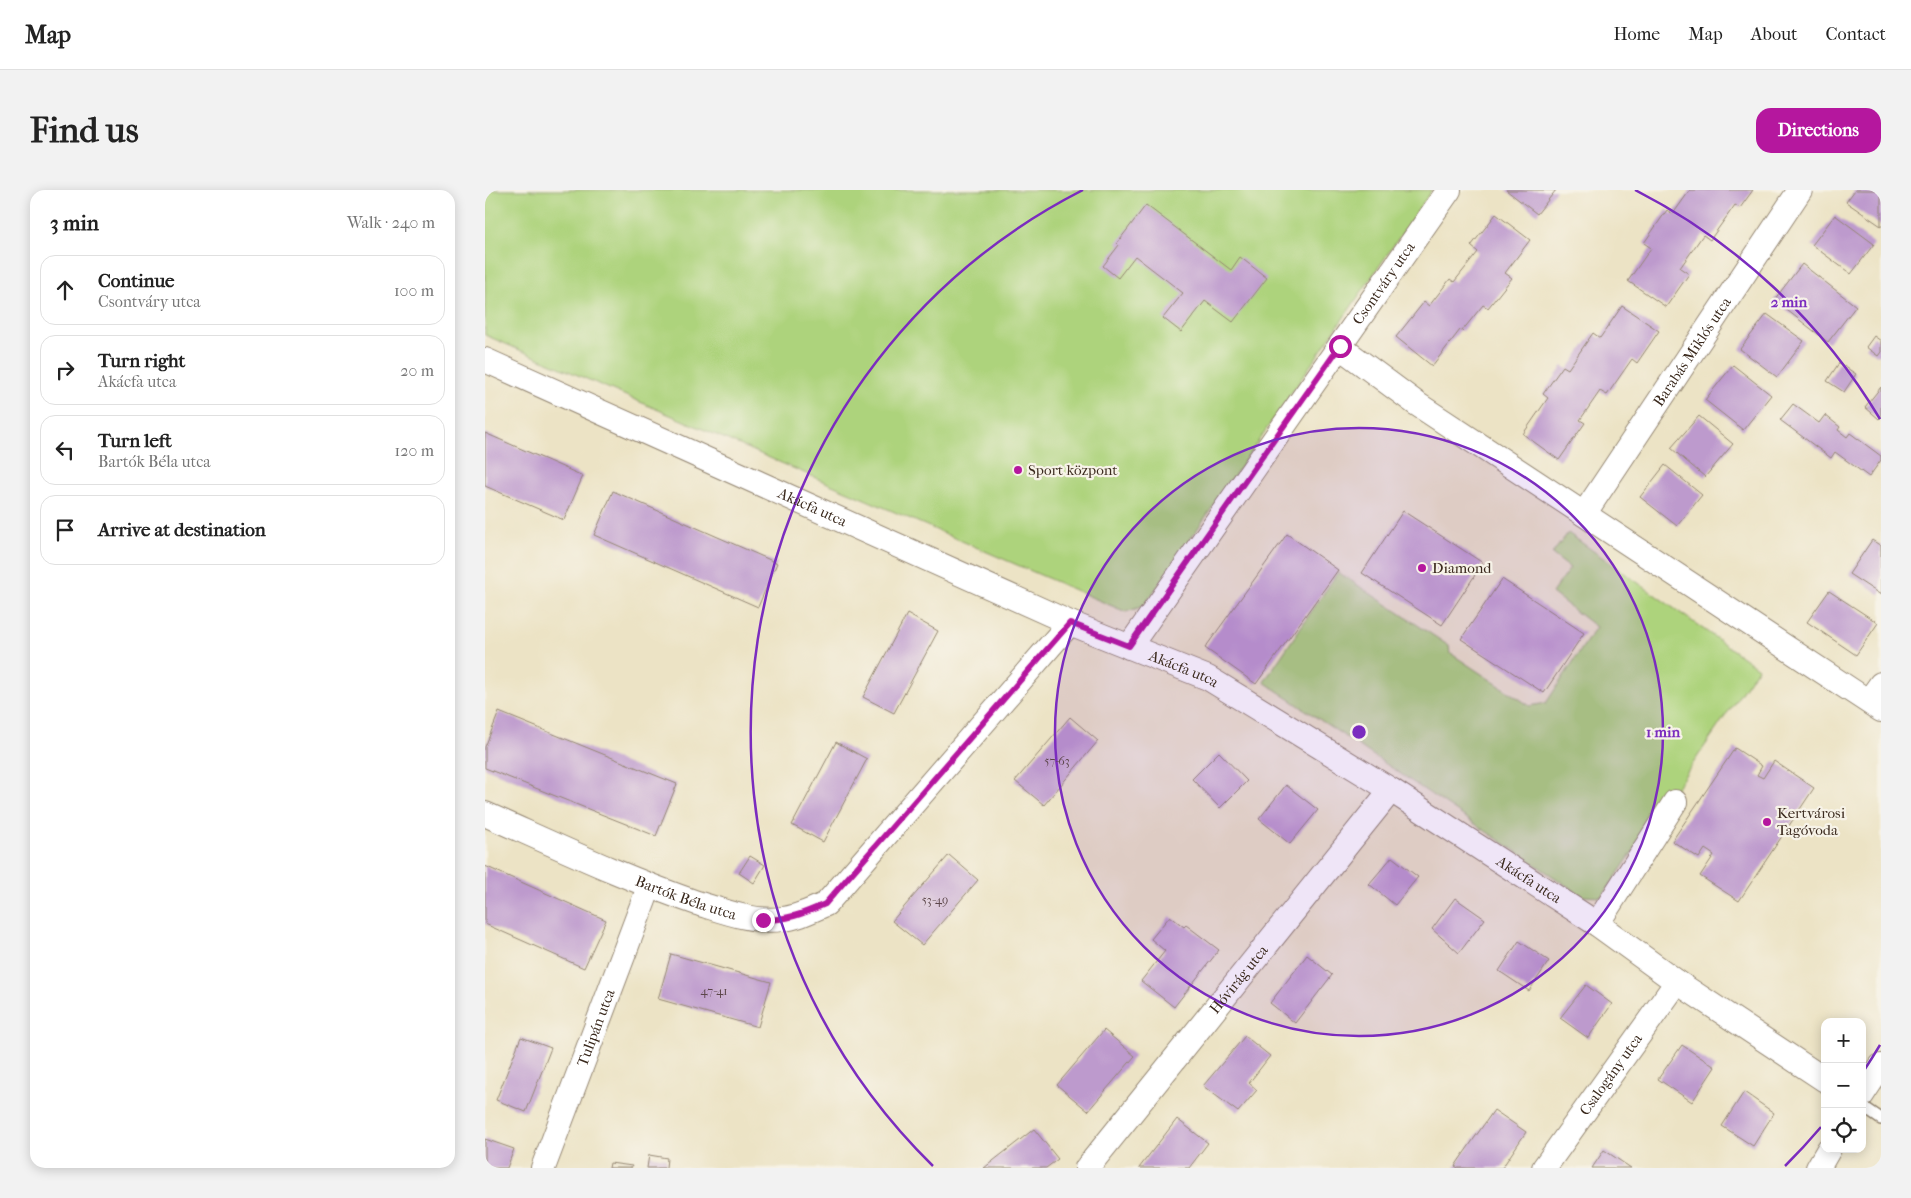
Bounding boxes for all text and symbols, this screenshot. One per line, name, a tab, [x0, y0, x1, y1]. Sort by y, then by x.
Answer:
text: Map	[25, 21, 71, 49]
text: Home	[1613, 24, 1660, 45]
text: Map	[1688, 24, 1723, 45]
text: About	[1751, 24, 1797, 45]
text: Contact	[1825, 24, 1886, 45]
button: Directions	[1756, 108, 1881, 153]
text: Find us	[30, 110, 139, 151]
text: 3 min	[50, 211, 99, 235]
text: Walk · 240 m	[347, 213, 435, 232]
street label: Csontváry utca	[1349, 238, 1419, 328]
text: Continue	[98, 270, 174, 292]
icon: ahead	[51, 276, 79, 304]
text: 100 m	[394, 281, 434, 300]
text: Csontváry utca	[98, 292, 201, 311]
street label: Barabás Miklós utca	[1649, 293, 1736, 410]
text: 2 min	[1771, 293, 1808, 311]
route start	[1329, 335, 1352, 358]
text: Turn right	[98, 350, 185, 372]
icon: right	[51, 356, 79, 384]
text: 20 m	[400, 361, 434, 380]
text: Akácfa utca	[98, 372, 176, 391]
text: Turn left	[98, 430, 172, 452]
icon: left	[51, 436, 79, 464]
text: 120 m	[395, 441, 434, 460]
text: Bartók Béla utca	[98, 452, 211, 471]
place label: Sport központ	[1028, 461, 1118, 479]
marker: Sport központ	[1012, 464, 1024, 476]
street label: Akácfa utca	[774, 484, 851, 531]
icon: arrive	[51, 516, 79, 544]
text: Arrive at destination	[98, 519, 266, 541]
place label: Diamond	[1432, 559, 1492, 577]
marker: Diamond	[1416, 562, 1428, 574]
street label: Akácfa utca	[1145, 646, 1223, 692]
centre of rings	[1350, 723, 1368, 741]
text: 1 min	[1646, 723, 1680, 741]
house number: 57-63	[1044, 754, 1070, 768]
place label: Kertvárosi Tagóvoda	[1777, 804, 1846, 839]
marker: Kertvárosi Tagóvoda	[1761, 816, 1773, 828]
street label: Akácfa utca	[1492, 852, 1565, 908]
street label: Bartók Béla utca	[633, 872, 739, 924]
house number: 53-49	[922, 893, 948, 907]
route end	[752, 909, 775, 932]
street label: Hóvirág utca	[1206, 941, 1272, 1017]
house number: 47-41	[700, 984, 728, 998]
street label: Tulipán utca	[573, 985, 619, 1069]
map controls	[1821, 1018, 1866, 1153]
button: +	[1821, 1018, 1866, 1063]
street label: Csalogány utca	[1576, 1029, 1647, 1119]
button: −	[1821, 1063, 1866, 1108]
button: locate	[1821, 1108, 1866, 1153]

